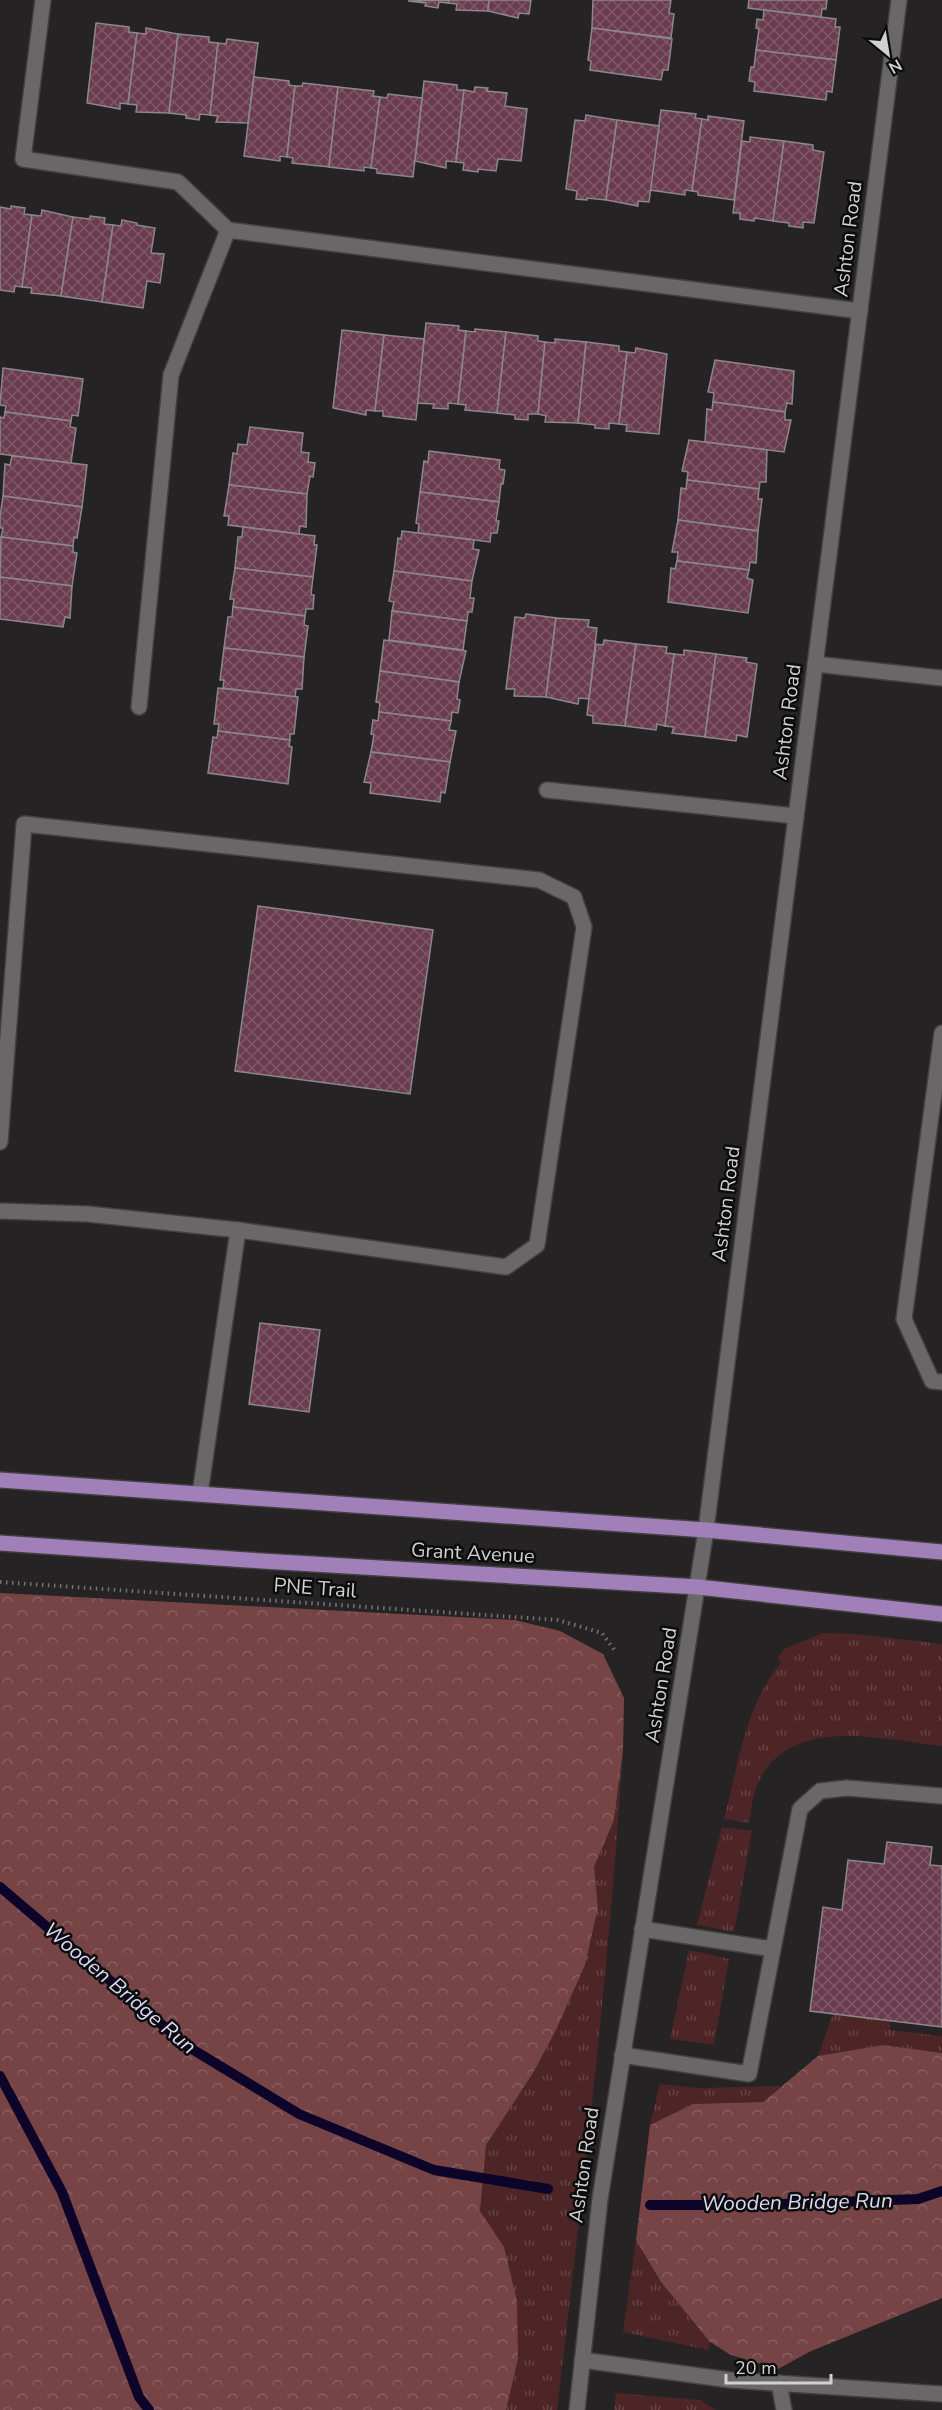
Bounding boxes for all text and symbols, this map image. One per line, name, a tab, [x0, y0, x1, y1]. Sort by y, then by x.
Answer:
north arrow	[858, 24, 918, 84]
text: N	[884, 54, 906, 79]
street label: Ashton Road	[828, 180, 868, 298]
street label: Ashton Road	[767, 663, 807, 781]
street label: Ashton Road	[706, 1145, 746, 1263]
street label: Grant Avenue	[411, 1536, 535, 1570]
street label: PNE Trail	[273, 1572, 357, 1604]
street label: Ashton Road	[639, 1625, 683, 1745]
water label: Wooden Bridge Run	[38, 1916, 202, 2060]
street label: Ashton Road	[563, 2105, 605, 2225]
water label: Wooden Bridge Run	[701, 2186, 893, 2218]
scale bar	[726, 2347, 831, 2385]
text: 20 m	[735, 2356, 777, 2380]

